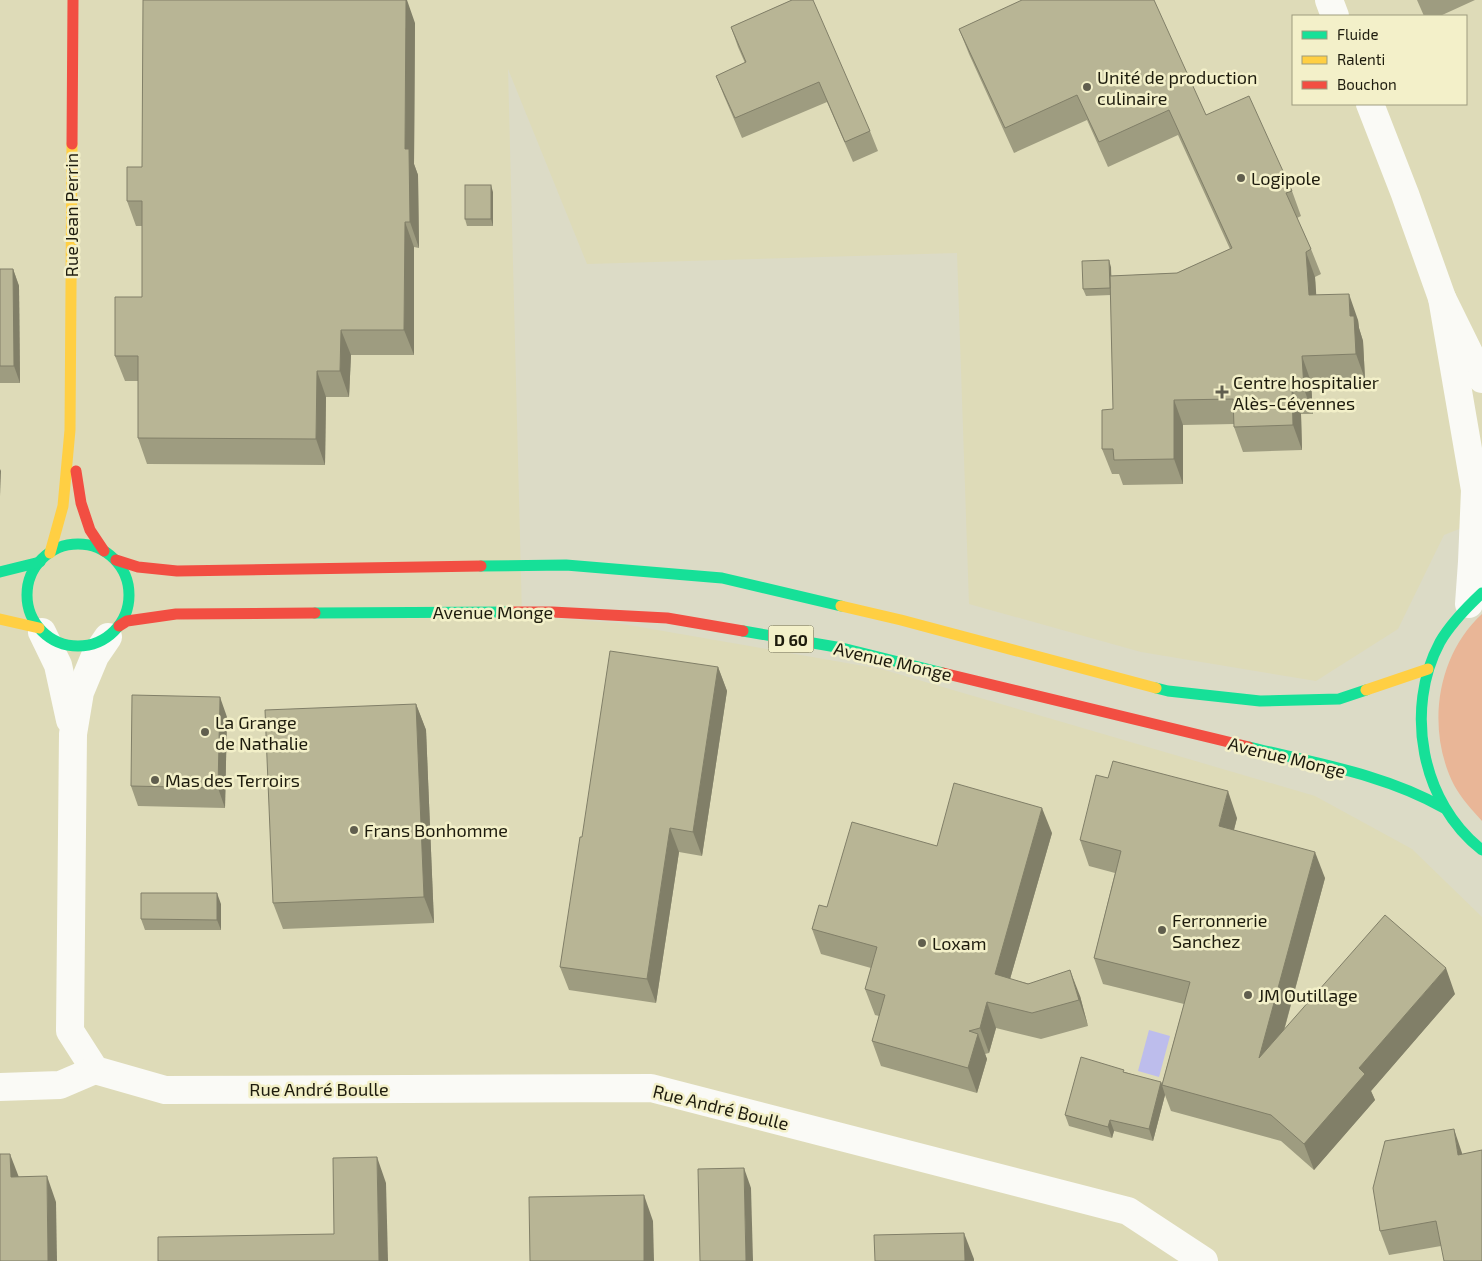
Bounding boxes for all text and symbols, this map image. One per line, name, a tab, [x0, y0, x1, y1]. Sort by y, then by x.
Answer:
legend	[1292, 15, 1467, 105]
text: Fluide	[1337, 25, 1378, 43]
text: Ralenti	[1337, 50, 1385, 68]
place label: Unité de production culinaire	[1097, 66, 1257, 109]
text: Bouchon	[1337, 75, 1397, 93]
marker: Unité de production culinaire	[1081, 81, 1093, 93]
street label: Rue Jean Perrin	[60, 153, 82, 277]
place label: Logipole	[1251, 167, 1321, 189]
marker: Logipole	[1235, 172, 1247, 184]
place label: Centre hospitalier Alès-Cévennes	[1233, 371, 1379, 414]
marker: Centre hospitalier Alès-Cévennes	[1215, 385, 1229, 399]
street label: Avenue Monge	[433, 601, 553, 623]
road number: D 60	[768, 626, 814, 652]
street label: Avenue Monge	[832, 637, 954, 685]
place label: La Grange de Nathalie	[215, 711, 308, 754]
marker: La Grange de Nathalie	[199, 726, 211, 738]
street label: Avenue Monge	[1226, 732, 1348, 782]
place label: Mas des Terroirs	[165, 769, 300, 791]
marker: Mas des Terroirs	[149, 774, 161, 786]
place label: Frans Bonhomme	[364, 819, 508, 841]
marker: Frans Bonhomme	[348, 824, 360, 836]
place label: Ferronnerie Sanchez	[1172, 909, 1267, 952]
marker: Ferronnerie Sanchez	[1156, 924, 1168, 936]
place label: Loxam	[932, 932, 986, 954]
marker: Loxam	[916, 937, 928, 949]
place label: JM Outillage	[1258, 984, 1358, 1006]
marker: JM Outillage	[1242, 989, 1254, 1001]
street label: Rue André Boulle	[249, 1078, 389, 1100]
street label: Rue André Boulle	[651, 1079, 791, 1135]

